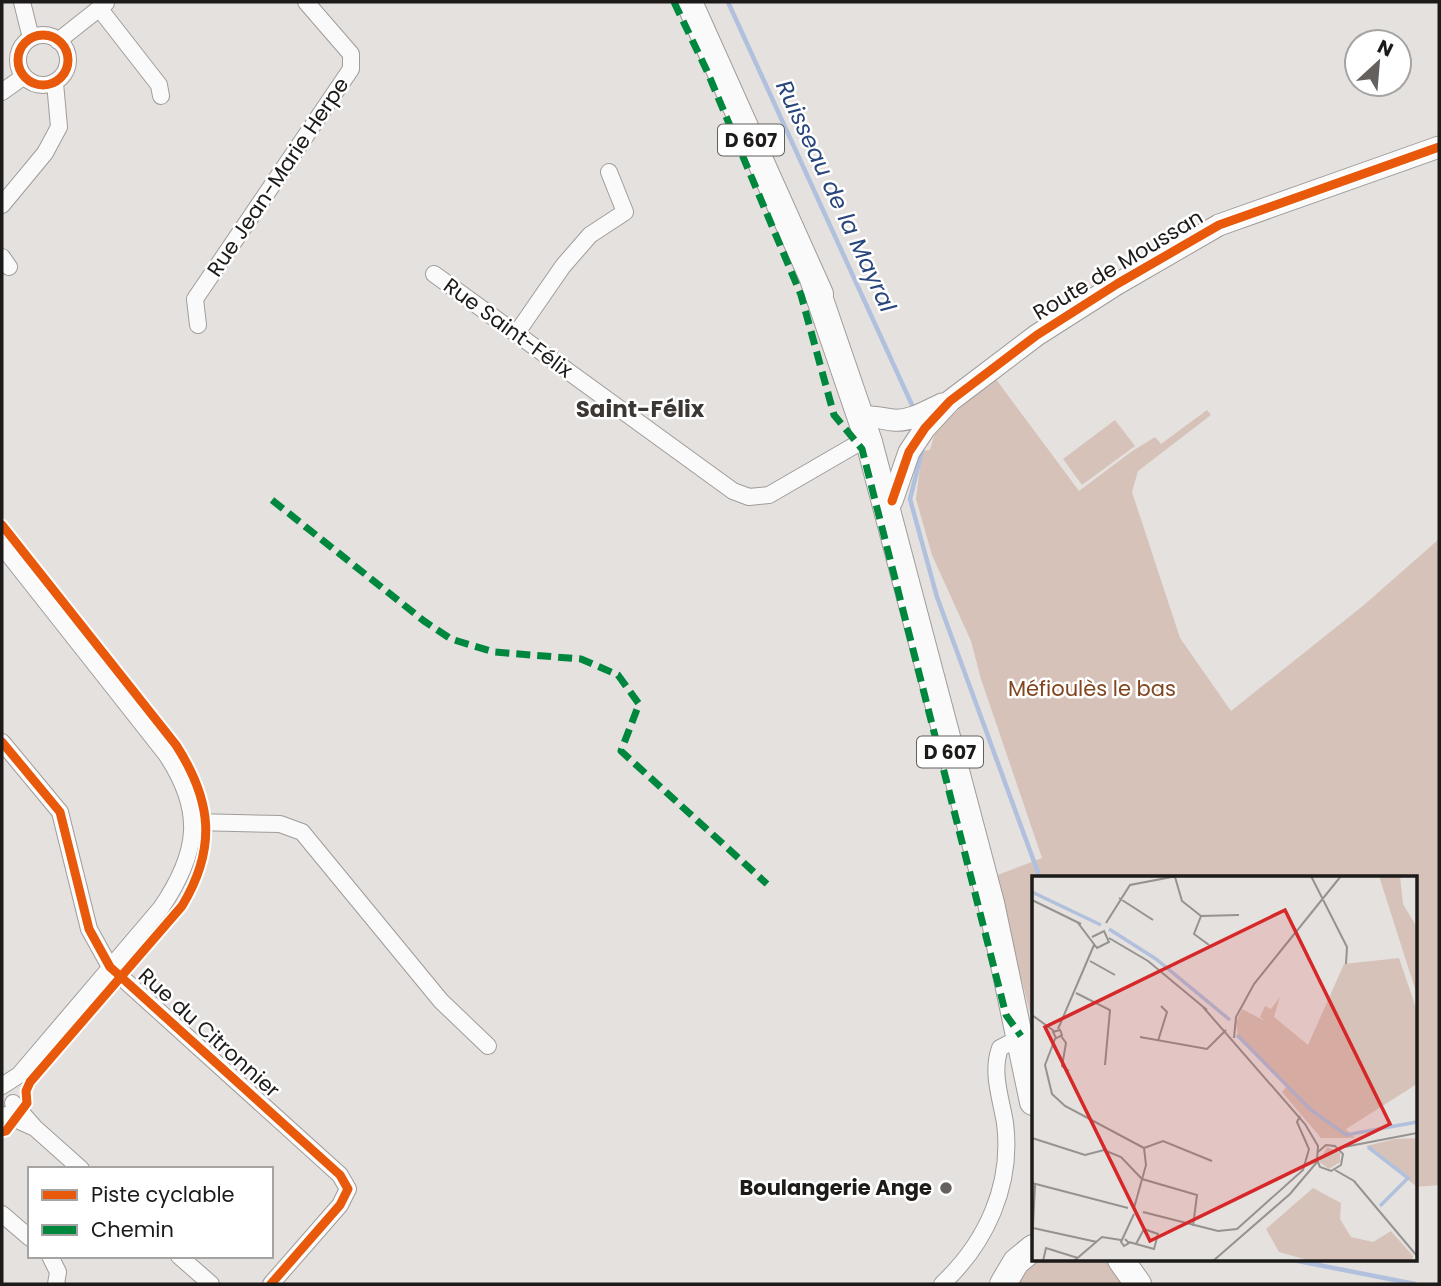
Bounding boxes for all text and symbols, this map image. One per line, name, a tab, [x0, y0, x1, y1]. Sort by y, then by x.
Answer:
north arrow	[1343, 28, 1413, 98]
text: N	[1373, 33, 1398, 63]
street label: Rue Jean-Marie Herpe	[200, 71, 355, 282]
water label: Ruisseau de la Mayral	[768, 75, 904, 318]
road number: D 607	[718, 124, 784, 156]
street label: Route de Moussan	[1027, 202, 1208, 327]
street label: Rue Saint-Félix	[438, 271, 579, 384]
district label: Saint-Félix	[576, 393, 705, 425]
park label: Méfioulès le bas	[1008, 674, 1176, 703]
road number: D 607	[917, 736, 983, 768]
inset map	[1032, 876, 1416, 1262]
street label: Rue du Citronnier	[132, 961, 287, 1104]
legend	[28, 1167, 273, 1258]
place label: Boulangerie Ange	[739, 1173, 932, 1202]
text: Piste cyclable	[91, 1180, 235, 1209]
marker: Boulangerie Ange	[938, 1180, 954, 1196]
text: Chemin	[91, 1215, 174, 1244]

